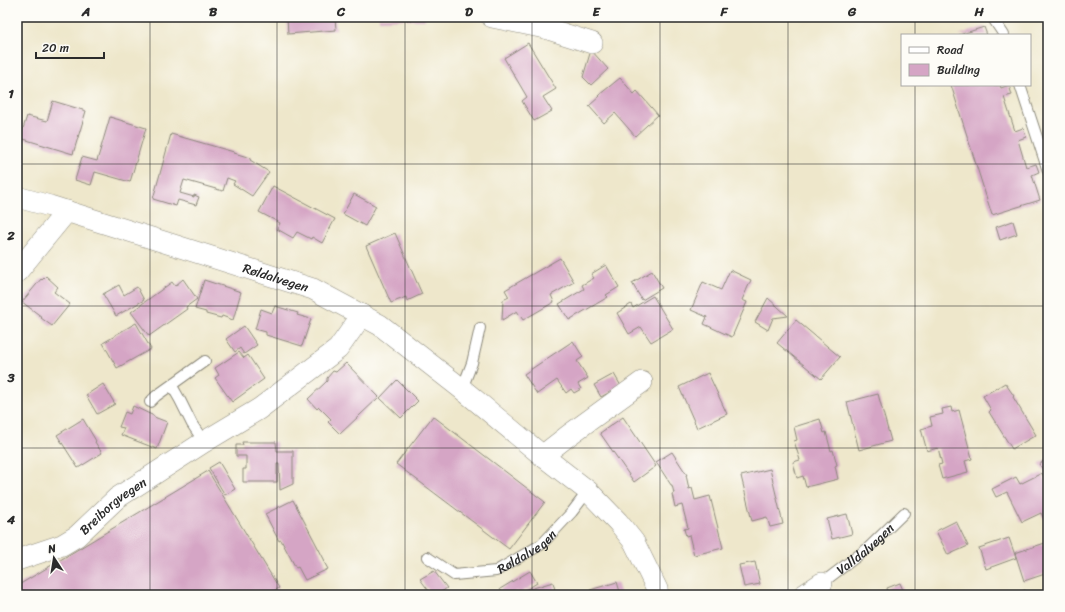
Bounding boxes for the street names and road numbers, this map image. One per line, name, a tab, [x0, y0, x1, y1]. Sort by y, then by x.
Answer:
street label: Røldalvegen	[240, 256, 312, 298]
street label: Breiborgvegen	[73, 470, 151, 540]
street label: Valldalvegen	[831, 517, 899, 580]
street label: Røldalvegen	[492, 524, 562, 580]

